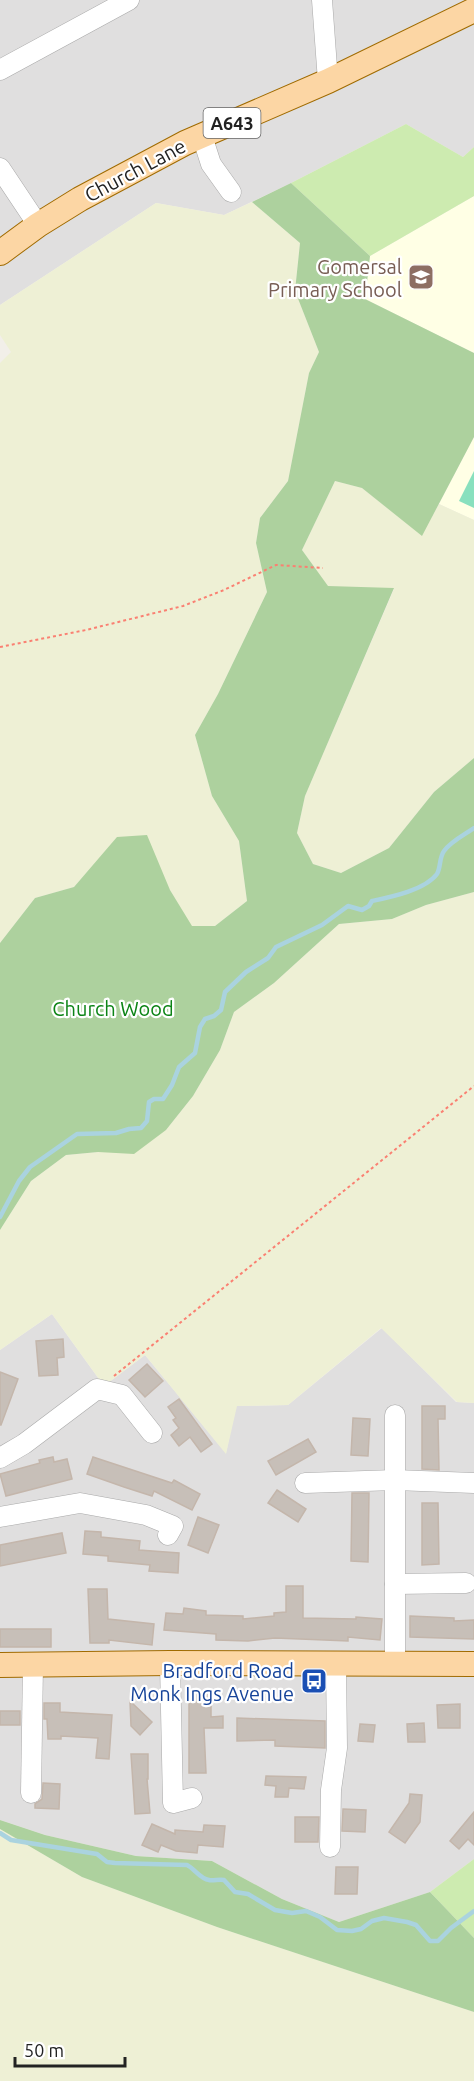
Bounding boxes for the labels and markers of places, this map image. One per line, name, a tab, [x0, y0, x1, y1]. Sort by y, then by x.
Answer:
place label: Gomersal Primary School	[268, 255, 402, 301]
school or university icon: Gomersal Primary School	[406, 262, 436, 292]
place label: Bradford Road Monk Ings Avenue	[130, 1659, 294, 1705]
bus stop icon: Bradford Road Monk Ings Avenue	[299, 1666, 329, 1696]

